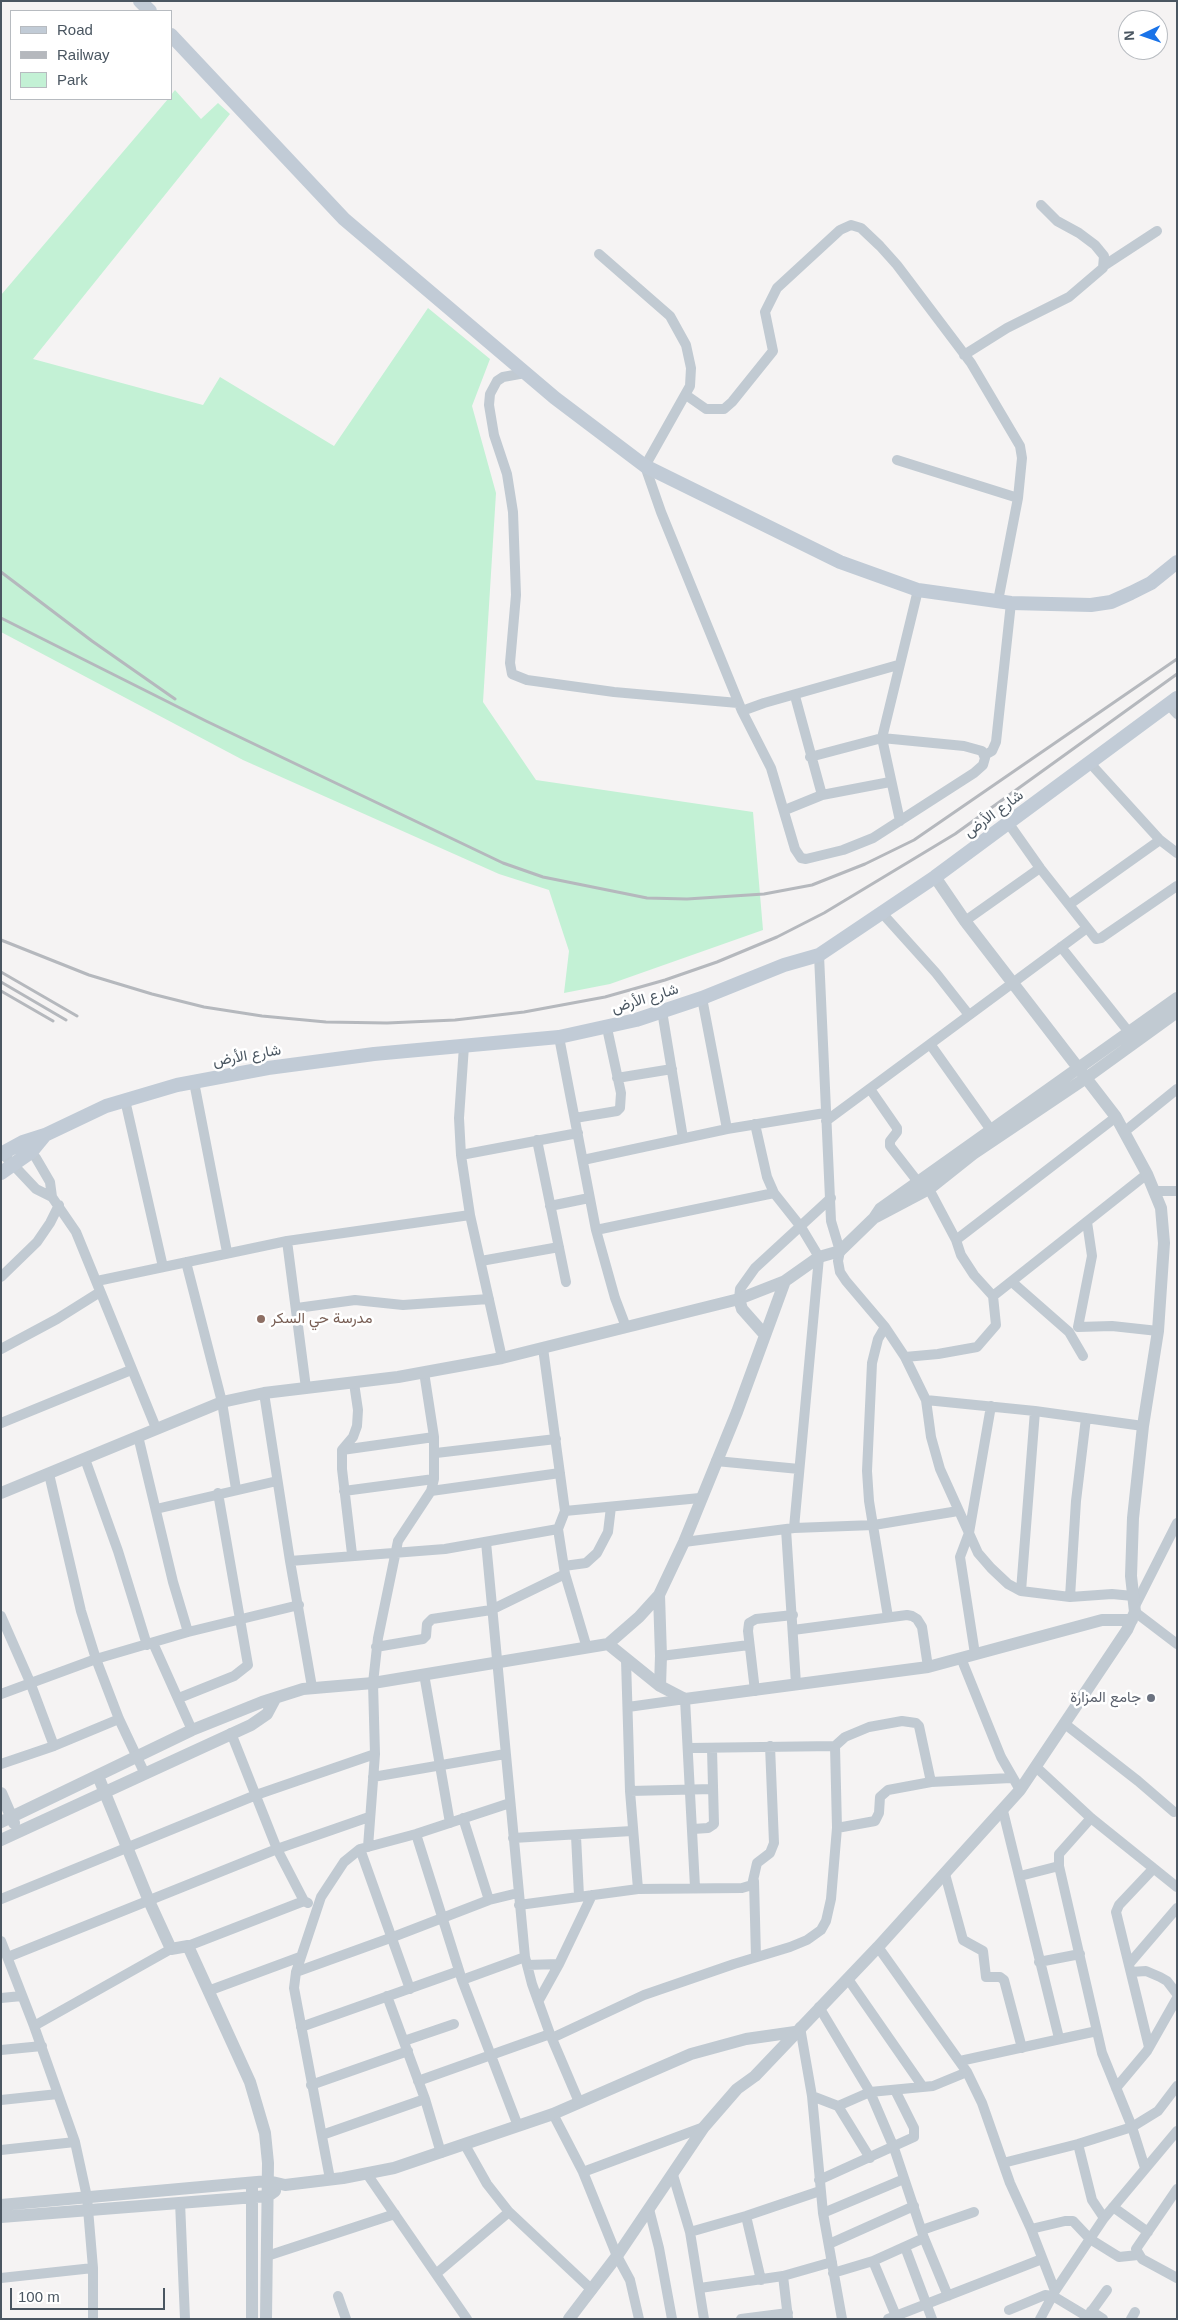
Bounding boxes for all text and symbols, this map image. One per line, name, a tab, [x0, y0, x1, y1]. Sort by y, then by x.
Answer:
legend	[10, 10, 172, 100]
north arrow	[1118, 10, 1168, 60]
text: Road	[57, 21, 93, 38]
text: N	[1121, 30, 1137, 41]
text: Railway	[57, 46, 110, 63]
text: Park	[57, 71, 88, 88]
street label: شارع الأرض	[961, 786, 1027, 842]
street label: شارع الأرض	[609, 980, 681, 1018]
street label: شارع الأرض	[211, 1041, 283, 1071]
place label: مدرسة حي السكر	[271, 1310, 373, 1328]
marker: مدرسة حي السكر	[255, 1313, 267, 1325]
place label: جامع المزارة	[1070, 1689, 1141, 1707]
marker: جامع المزارة	[1145, 1692, 1157, 1704]
scale bar	[12, 2278, 168, 2310]
text: 100 m	[18, 2288, 60, 2305]

